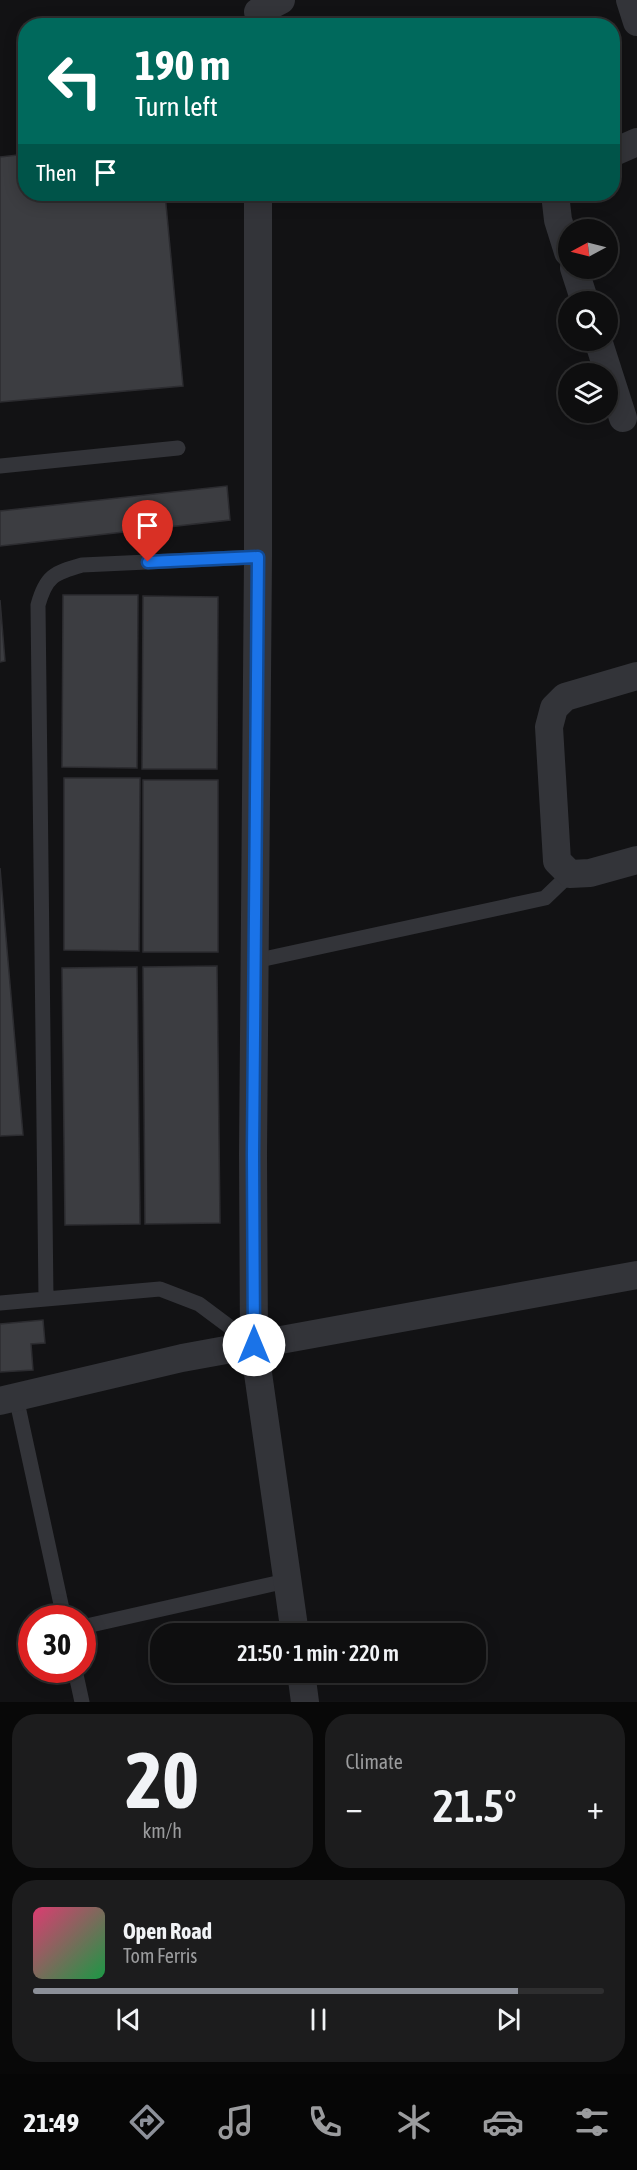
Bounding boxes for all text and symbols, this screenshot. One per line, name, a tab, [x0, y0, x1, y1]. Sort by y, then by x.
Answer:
text: 190 m	[135, 41, 230, 89]
icon: left	[36, 42, 114, 120]
text: Turn left	[135, 91, 218, 122]
icon: arrive	[89, 156, 122, 189]
text: Then	[36, 160, 77, 186]
north arrow	[558, 219, 618, 279]
map controls	[558, 219, 618, 423]
button: search	[558, 291, 618, 351]
button: layers	[558, 363, 618, 423]
pin	[122, 500, 173, 562]
icon: arrive	[131, 509, 164, 542]
position arrow	[222, 1313, 286, 1377]
speed limit sign: 30	[18, 1605, 96, 1683]
text: 21:50 · 1 min · 220 m	[237, 1640, 399, 1666]
text: 20	[126, 1735, 199, 1825]
text: Climate	[346, 1750, 403, 1773]
text: 21.5°	[433, 1780, 517, 1832]
text: −	[346, 1788, 363, 1826]
text: +	[587, 1788, 604, 1826]
text: km/h	[142, 1819, 182, 1842]
text: Open Road	[123, 1918, 212, 1944]
text: Tom Ferris	[123, 1944, 197, 1967]
icon: previous	[112, 2003, 145, 2036]
icon: pause	[302, 2003, 335, 2036]
icon: next	[492, 2003, 525, 2036]
icon: directions	[126, 2101, 168, 2143]
icon: music	[215, 2101, 257, 2143]
icon: phone	[304, 2101, 346, 2143]
icon: climate	[393, 2101, 435, 2143]
icon: car	[482, 2101, 524, 2143]
icon: filters	[571, 2101, 613, 2143]
text: 21:49	[24, 2107, 79, 2138]

